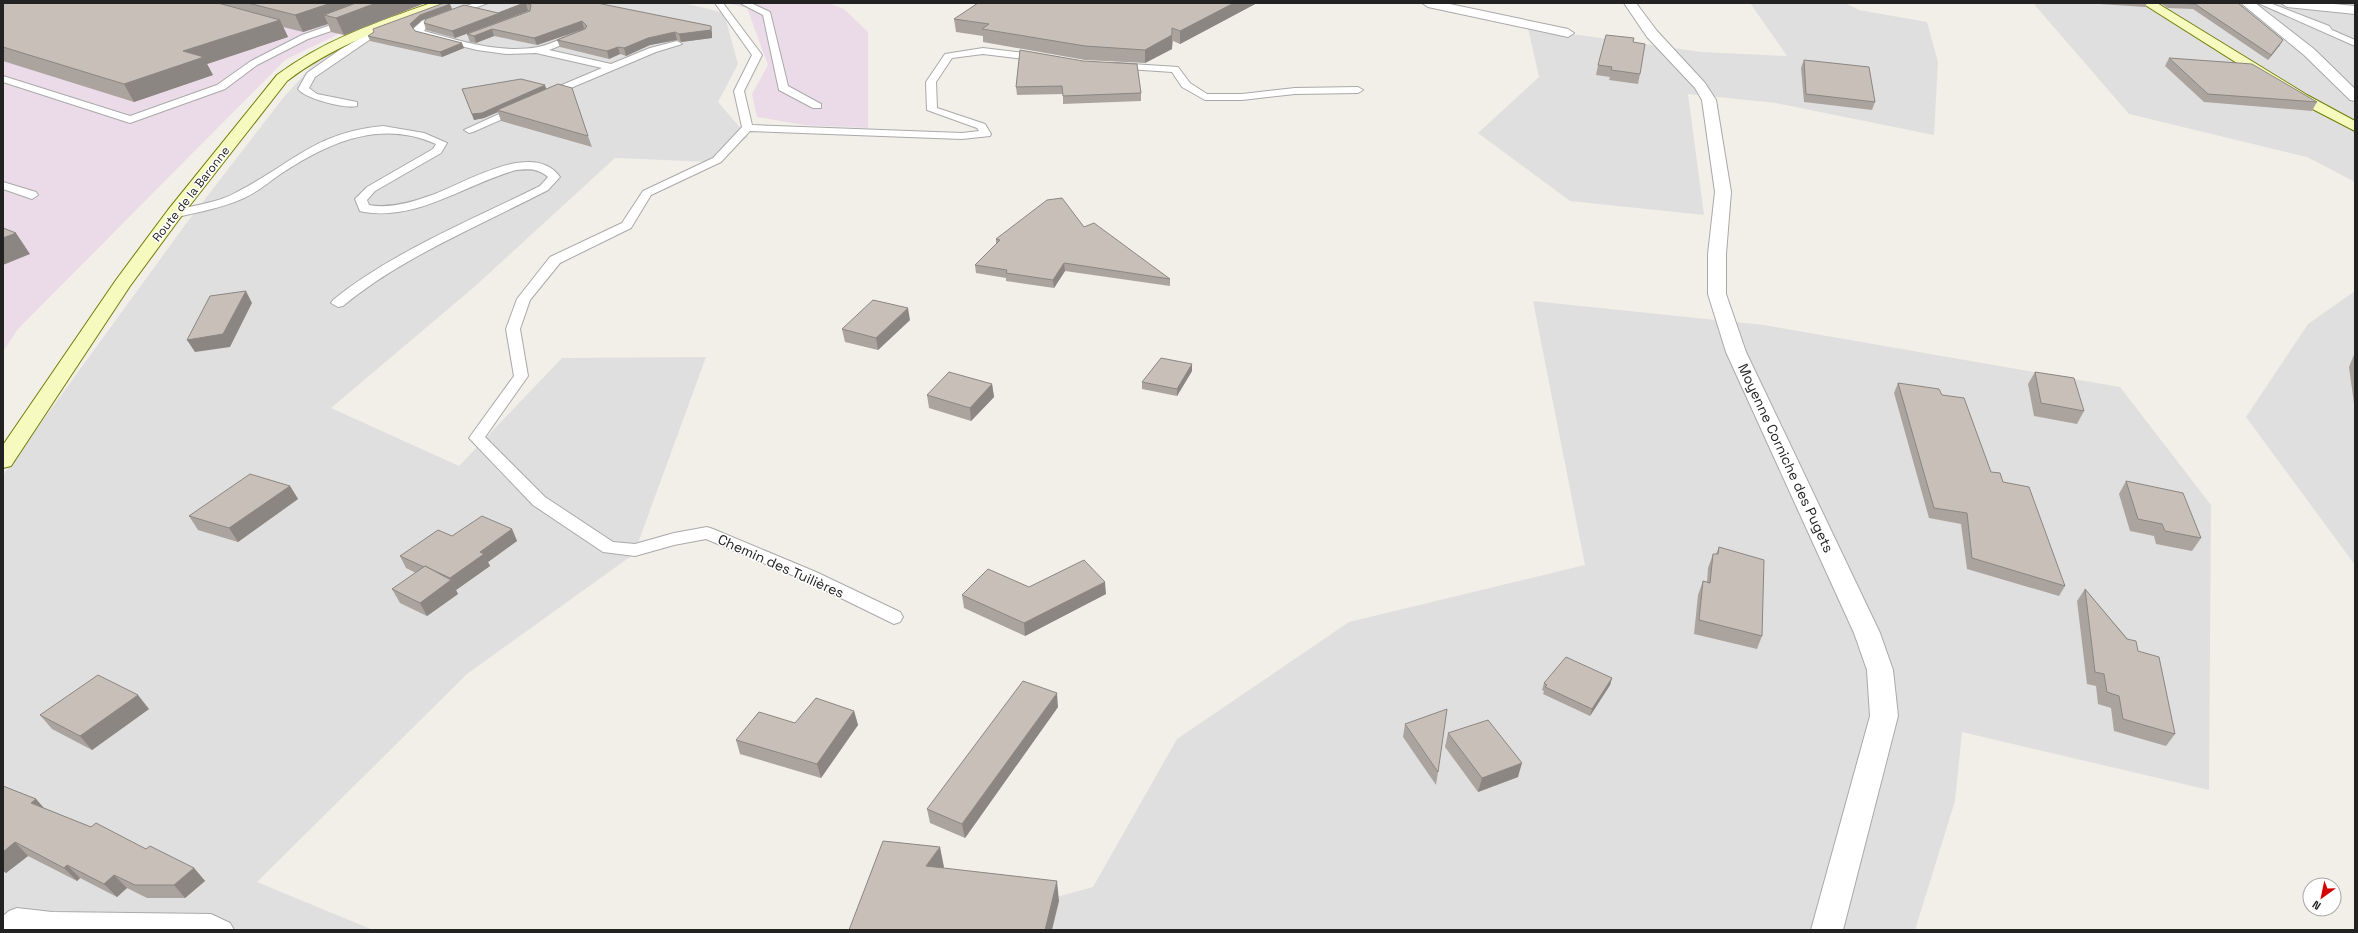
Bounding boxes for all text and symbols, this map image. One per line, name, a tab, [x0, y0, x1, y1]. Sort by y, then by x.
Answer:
street label: Route de la Baronne	[149, 143, 233, 245]
street label: Moyenne Corniche des Pugets	[1734, 361, 1838, 555]
street label: Chemin des Tuilières	[715, 530, 847, 602]
north arrow	[2302, 877, 2342, 917]
text: N	[2310, 898, 2323, 913]

